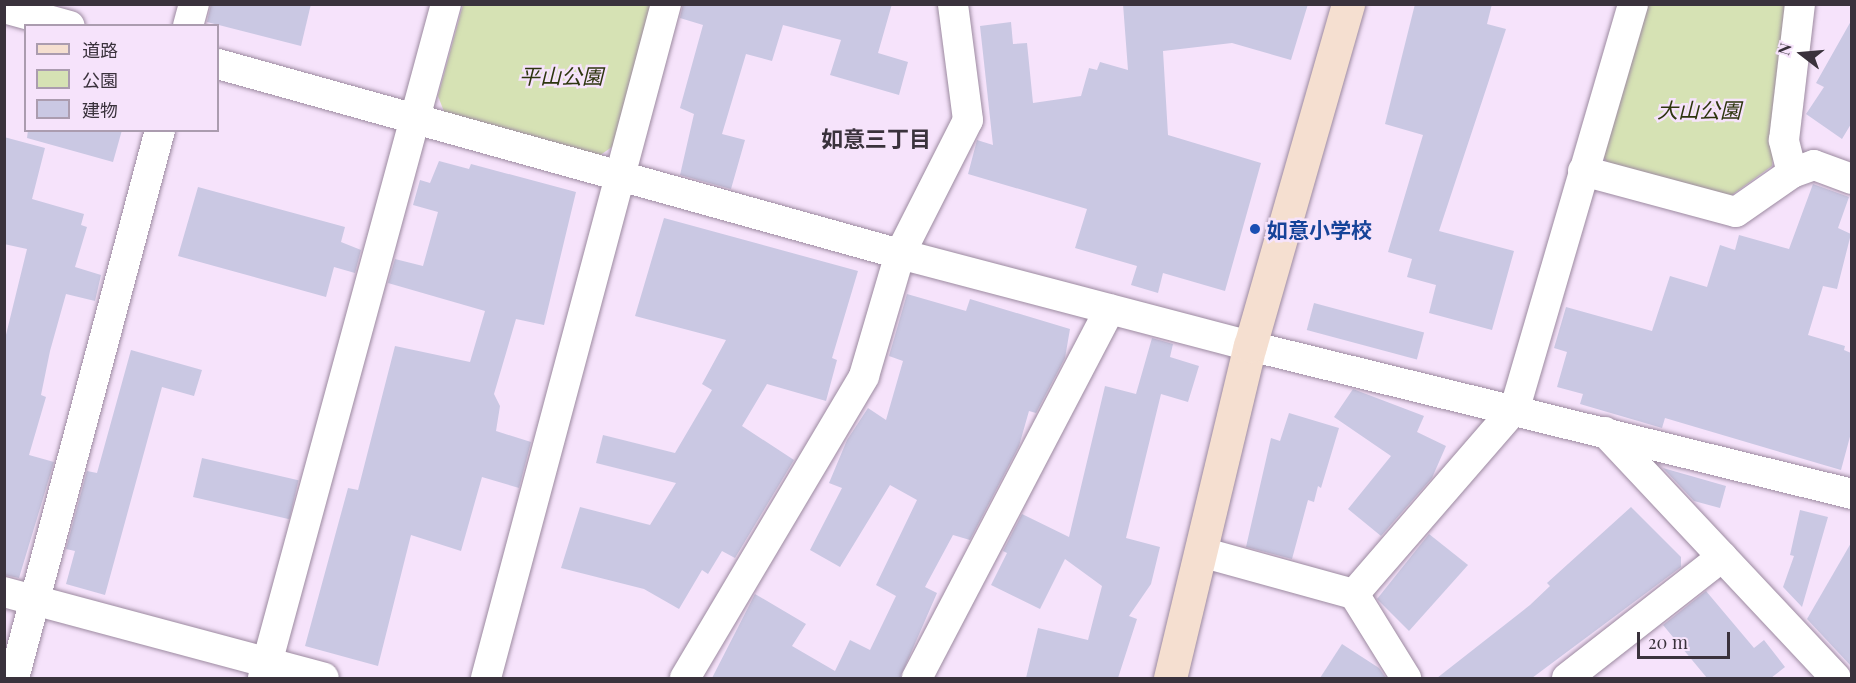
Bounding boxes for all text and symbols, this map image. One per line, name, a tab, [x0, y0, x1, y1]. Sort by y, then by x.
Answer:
legend	[24, 24, 219, 132]
north arrow	[1772, 24, 1832, 84]
text: 道路	[82, 38, 118, 62]
text: N	[1773, 40, 1796, 57]
park label: 平山公園	[519, 62, 603, 88]
text: 公園	[82, 68, 118, 92]
park label: 大山公園	[1657, 96, 1741, 122]
text: 建物	[82, 98, 118, 122]
district label: 如意三丁目	[821, 126, 931, 152]
place label: 如意小学校	[1267, 216, 1372, 242]
marker: 如意小学校	[1248, 222, 1262, 236]
scale bar	[1640, 620, 1733, 658]
text: 20 m	[1648, 630, 1688, 654]

